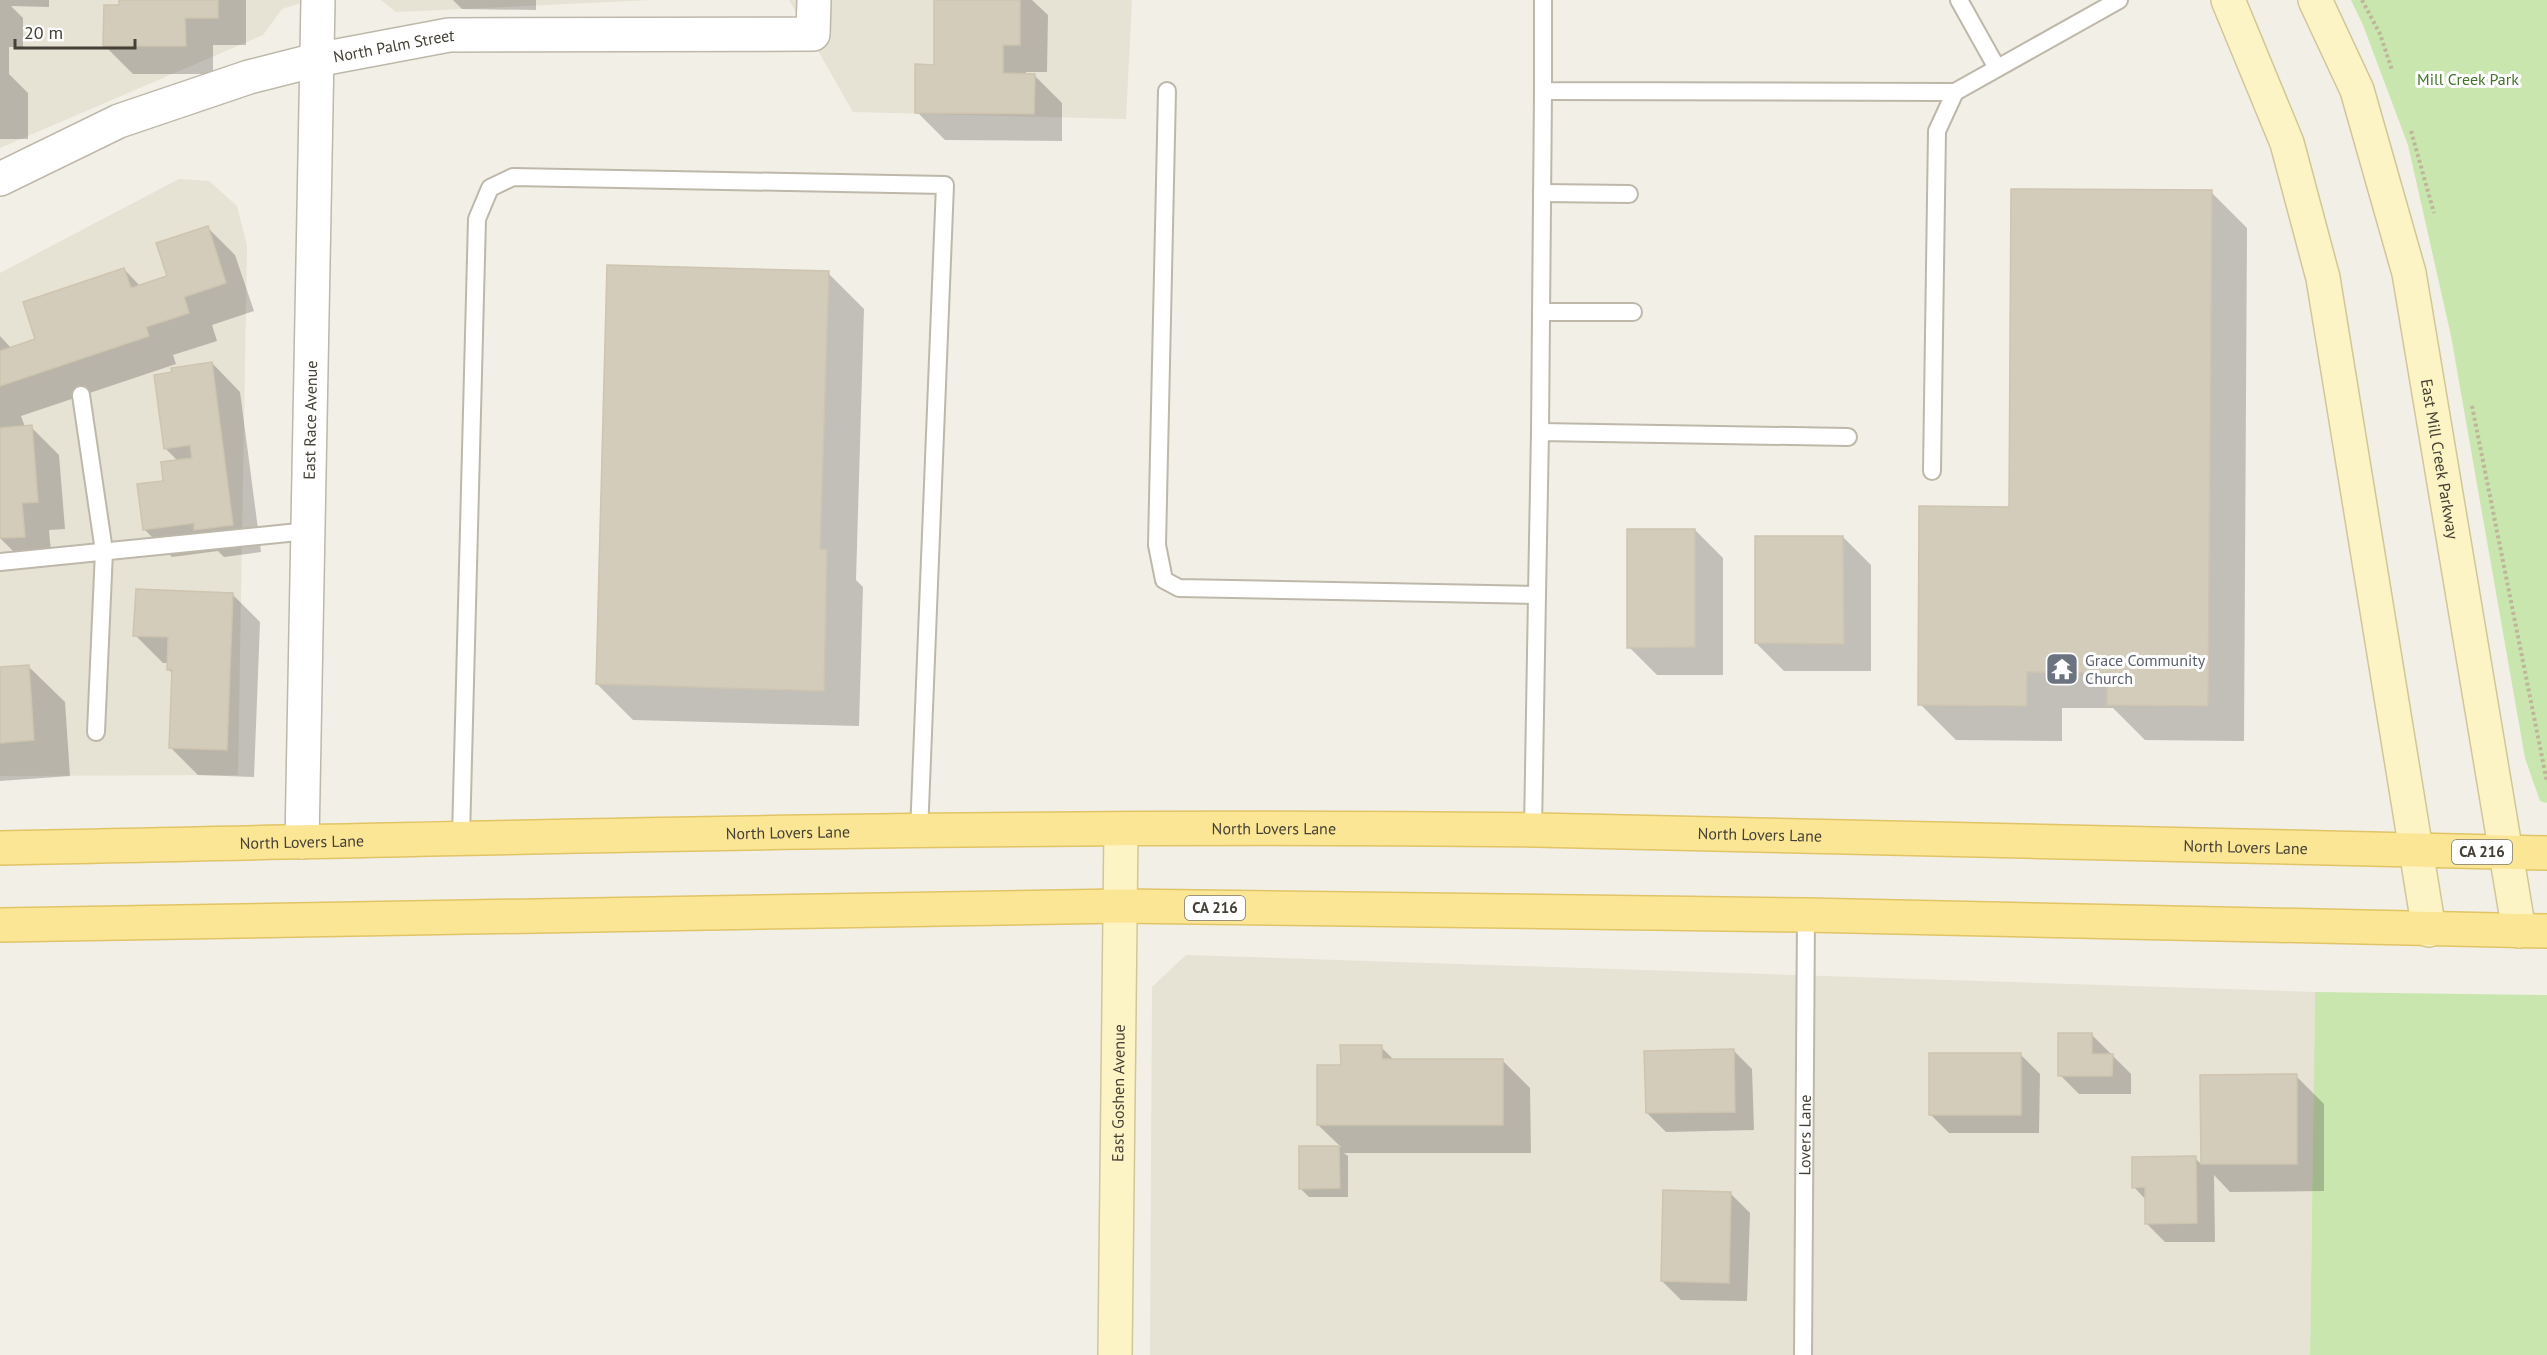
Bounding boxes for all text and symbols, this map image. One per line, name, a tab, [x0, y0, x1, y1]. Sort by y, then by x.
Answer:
scale bar	[15, 12, 135, 50]
text: 20 m	[24, 21, 63, 44]
street label: North Palm Street	[332, 25, 455, 67]
park label: Mill Creek Park	[2417, 69, 2519, 89]
street label: East Race Avenue	[299, 360, 321, 480]
street label: East Mill Creek Parkway	[2417, 377, 2463, 541]
place label: Grace Community Church	[2085, 650, 2206, 688]
temple icon: Grace Community Church	[2044, 651, 2080, 687]
street label: North Lovers Lane	[1212, 818, 1336, 838]
street label: North Lovers Lane	[725, 821, 850, 843]
street label: North Lovers Lane	[1697, 823, 1822, 846]
street label: North Lovers Lane	[240, 830, 364, 853]
street label: North Lovers Lane	[2183, 835, 2308, 858]
road number: CA 216	[2452, 840, 2512, 864]
road number: CA 216	[1185, 896, 1245, 920]
street label: East Goshen Avenue	[1107, 1024, 1129, 1162]
street label: Lovers Lane	[1794, 1095, 1815, 1175]

